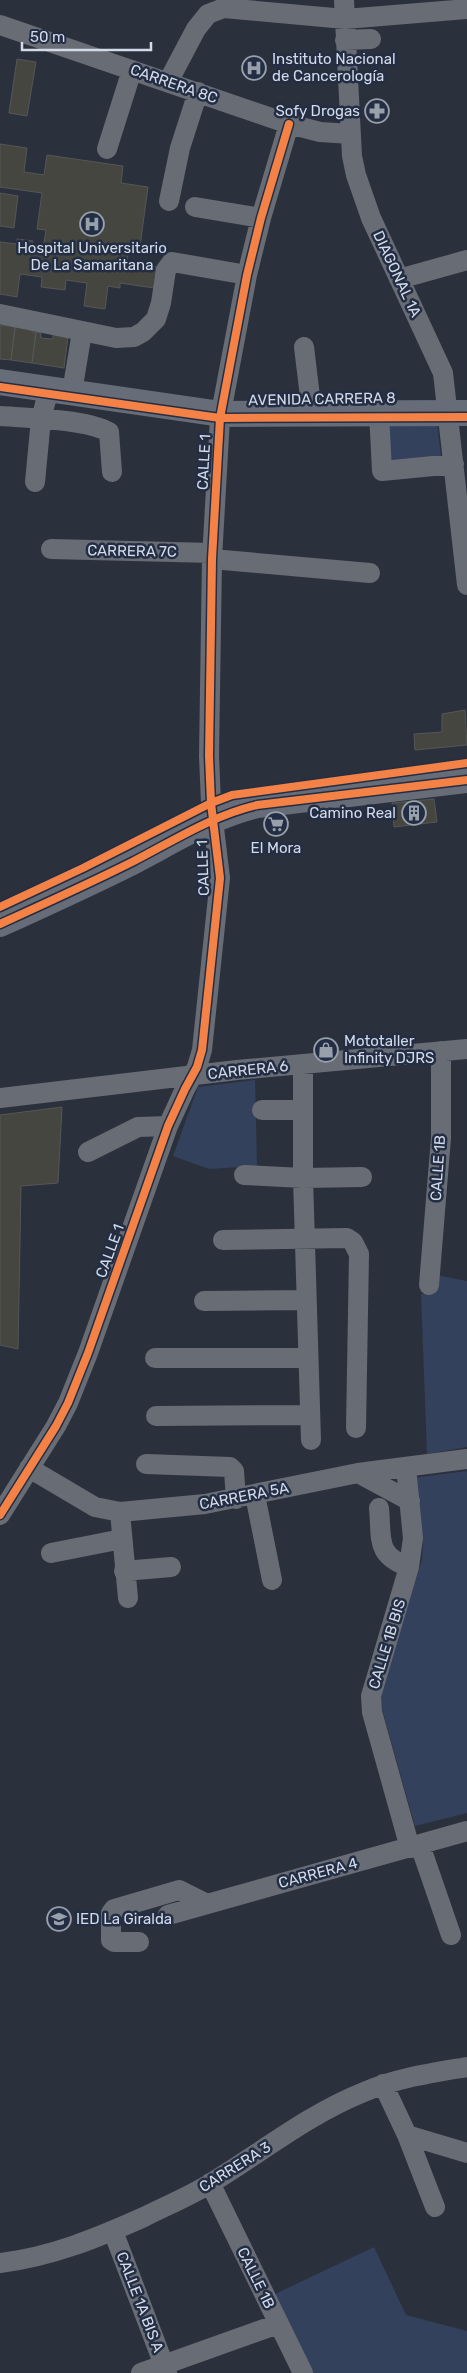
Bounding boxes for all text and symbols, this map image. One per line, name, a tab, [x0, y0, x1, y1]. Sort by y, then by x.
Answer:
scale bar	[22, 20, 151, 52]
text: 50 m	[30, 28, 65, 46]
place label: Instituto Nacional de Cancerología	[272, 50, 396, 85]
hospital icon: Instituto Nacional de Cancerología	[241, 55, 267, 81]
street label: CARRERA 8C	[128, 61, 220, 107]
pharmacy icon: Sofy Drogas	[364, 98, 390, 124]
place label: Sofy Drogas	[275, 102, 360, 120]
hospital icon: Hospital Universitario De La Samaritana	[79, 211, 105, 237]
street label: DIAGONAL 1A	[369, 228, 425, 320]
place label: Hospital Universitario De La Samaritana	[17, 239, 167, 274]
street label: AVENIDA CARRERA 8	[248, 389, 396, 409]
street label: CALLE 1	[194, 434, 214, 490]
street label: CARRERA 7C	[87, 541, 177, 561]
building icon: Camino Real	[401, 800, 427, 826]
place label: Camino Real	[309, 804, 396, 822]
supermarket icon: El Mora	[263, 811, 289, 837]
place label: El Mora	[251, 839, 301, 857]
street label: CALLE 1	[193, 840, 213, 896]
place label: Mototaller Infinity DJRS	[344, 1032, 434, 1067]
shop icon: Mototaller Infinity DJRS	[313, 1037, 339, 1063]
street label: CARRERA 6	[207, 1057, 289, 1083]
street label: CALLE 1B	[427, 1134, 449, 1202]
street label: CALLE 1	[92, 1222, 128, 1280]
street label: CARRERA 5A	[198, 1479, 290, 1513]
street label: CALLE 1B BIS	[365, 1597, 409, 1691]
street label: CARRERA 4	[276, 1854, 360, 1892]
school or university icon: IED La Giralda	[46, 1906, 72, 1932]
place label: IED La Giralda	[76, 1910, 172, 1928]
street label: CARRERA 3	[196, 2138, 274, 2196]
street label: CALLE 1B	[233, 2244, 279, 2312]
street label: CALLE 1A BIS A	[113, 2249, 167, 2355]

